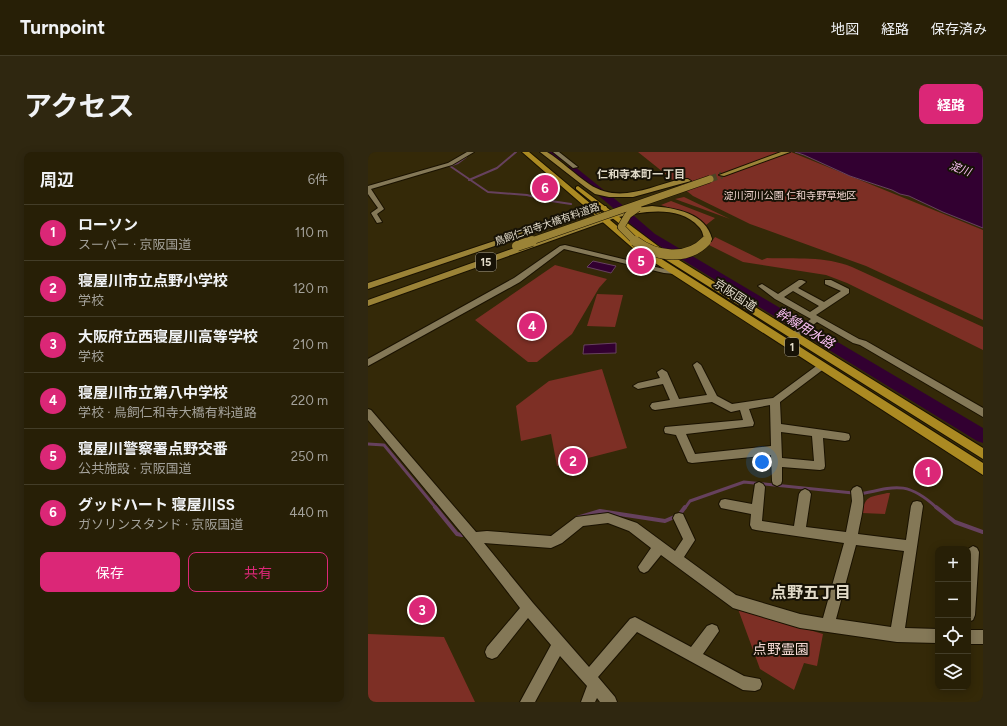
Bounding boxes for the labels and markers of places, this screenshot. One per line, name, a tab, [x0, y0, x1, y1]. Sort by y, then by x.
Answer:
pin: 6	[532, 173, 558, 203]
pin: 5	[628, 246, 654, 276]
pin: 4	[519, 311, 545, 341]
pin: 2	[560, 446, 586, 476]
pin: 1	[915, 457, 941, 487]
pin: 3	[409, 595, 435, 625]

